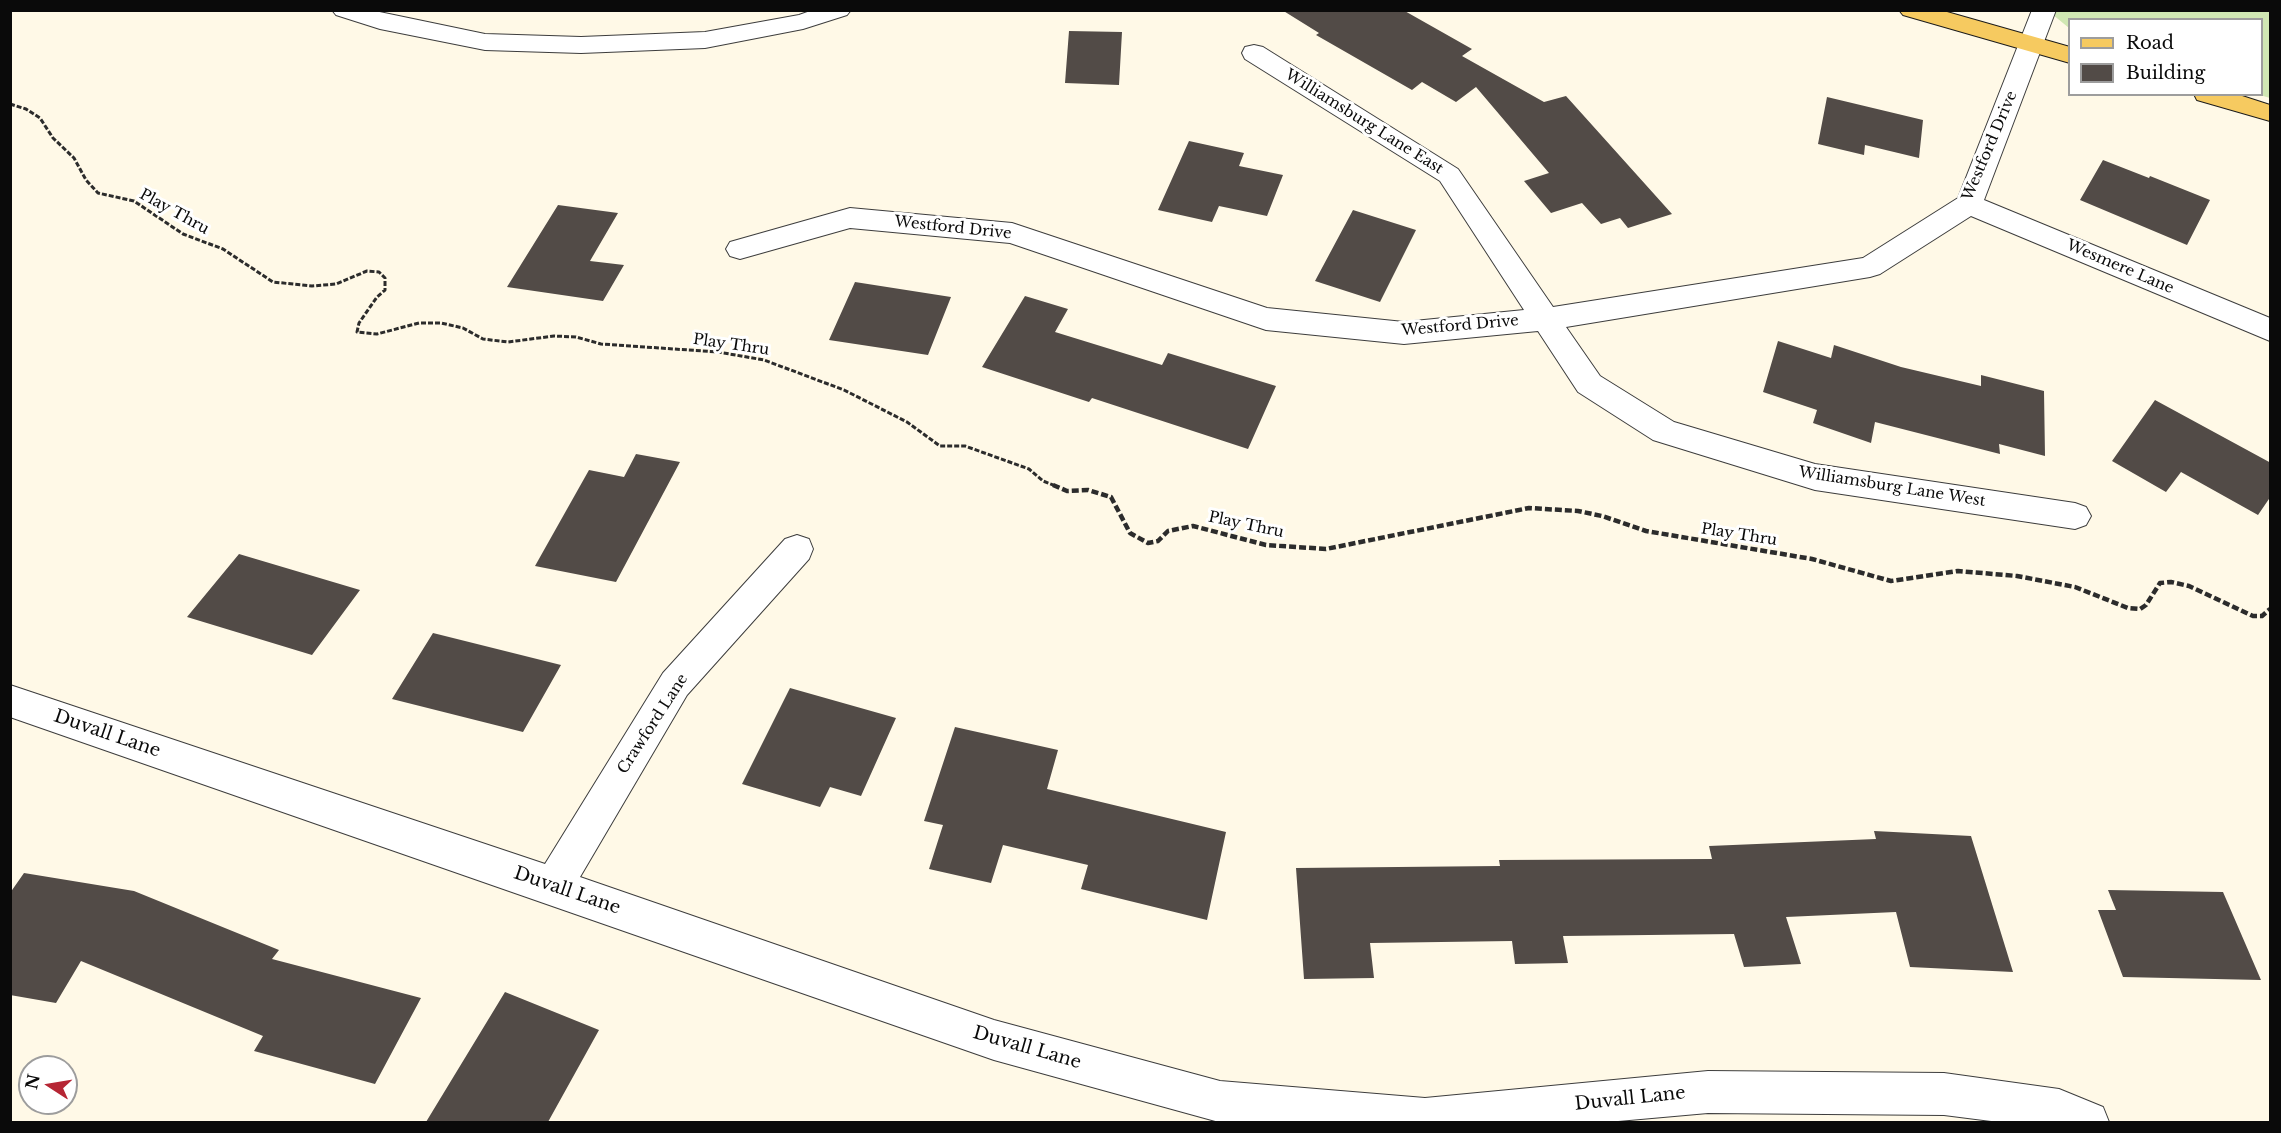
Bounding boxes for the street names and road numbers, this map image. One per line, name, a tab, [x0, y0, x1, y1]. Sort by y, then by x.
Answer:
street label: Williamsburg Lane East	[1282, 66, 1446, 178]
street label: Westford Drive	[1959, 88, 2021, 204]
street label: Play Thru	[136, 186, 212, 238]
street label: Westford Drive	[894, 213, 1012, 243]
street label: Wesmere Lane	[2064, 236, 2176, 298]
street label: Westford Drive	[1401, 312, 1519, 340]
street label: Play Thru	[692, 331, 770, 359]
street label: Williamsburg Lane West	[1797, 463, 1987, 511]
street label: Play Thru	[1207, 508, 1285, 542]
street label: Play Thru	[1700, 520, 1778, 550]
street label: Crawford Lane	[614, 671, 692, 777]
street label: Duvall Lane	[51, 706, 163, 762]
street label: Duvall Lane	[511, 863, 623, 919]
street label: Duvall Lane	[970, 1022, 1084, 1074]
street label: Duvall Lane	[1573, 1082, 1687, 1116]

